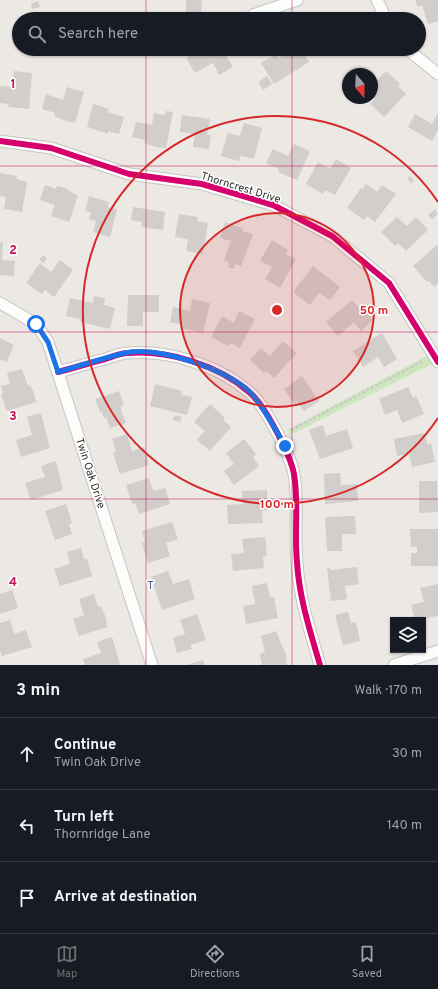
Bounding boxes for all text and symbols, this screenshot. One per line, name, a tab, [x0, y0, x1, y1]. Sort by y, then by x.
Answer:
search box	[12, 12, 426, 56]
icon: search	[26, 23, 48, 45]
text: Search here	[58, 25, 138, 44]
north arrow	[342, 68, 378, 104]
text: 1	[10, 77, 16, 93]
street label: Thorncrest Drive	[199, 169, 282, 207]
text: 2	[9, 243, 17, 259]
centre of rings	[270, 303, 284, 317]
text: 50 m	[360, 303, 388, 319]
route start	[27, 315, 45, 333]
text: 3	[9, 409, 17, 425]
street label: Twin Oak Drive	[72, 436, 108, 511]
route end	[276, 437, 294, 455]
text: 100 m	[260, 497, 294, 513]
text: 4	[9, 575, 17, 591]
district label: T	[147, 578, 155, 594]
map controls	[390, 617, 426, 653]
button: layers	[390, 617, 426, 653]
text: 3 min	[16, 680, 60, 702]
text: Walk · 170 m	[355, 683, 422, 699]
text: Continue	[54, 736, 116, 755]
icon: ahead	[16, 743, 38, 765]
text: 30 m	[392, 746, 422, 762]
text: Twin Oak Drive	[54, 755, 141, 771]
text: Turn left	[54, 808, 114, 827]
icon: left	[16, 815, 38, 837]
text: 140 m	[387, 818, 422, 834]
text: Thornridge Lane	[54, 827, 150, 843]
icon: arrive	[16, 887, 38, 909]
text: Arrive at destination	[54, 888, 197, 907]
tab: Map	[56, 943, 78, 981]
tab: Directions	[190, 943, 240, 981]
tab: Saved	[352, 943, 382, 981]

